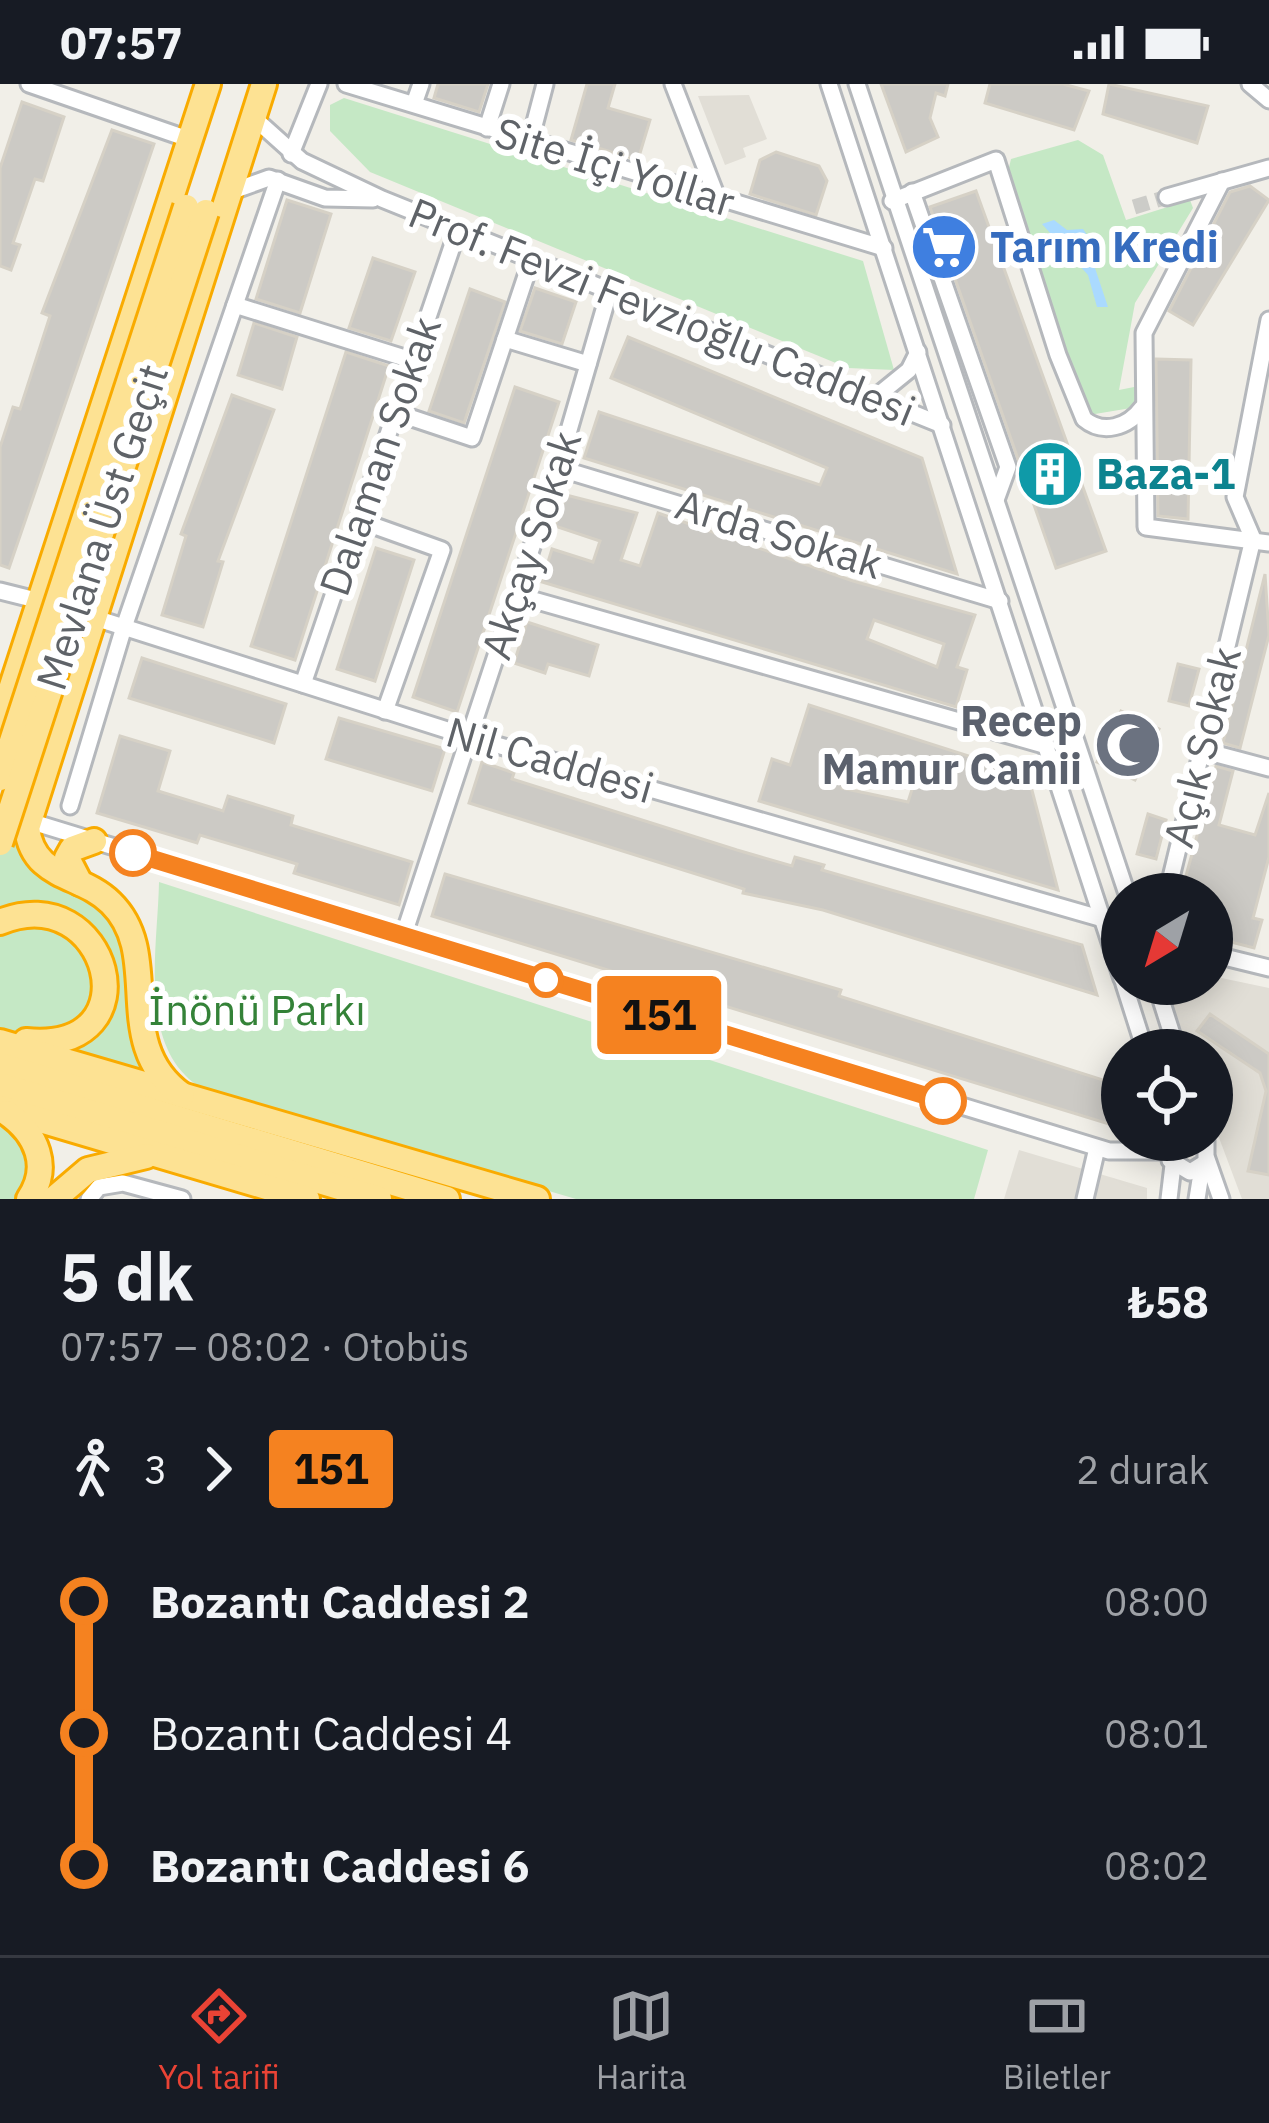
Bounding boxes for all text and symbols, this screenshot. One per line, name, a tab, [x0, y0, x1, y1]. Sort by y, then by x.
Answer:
text: 07:57	[60, 13, 183, 71]
street label: Site İçi Yollar	[489, 104, 741, 229]
street label: Prof. Fevzi Fevzioğlu Caddesi	[401, 185, 923, 438]
supermarket icon: Tarım Kredi	[909, 212, 979, 282]
place label: Tarım Kredi	[990, 219, 1219, 274]
street label: Dalaman Sokak	[306, 309, 453, 603]
street label: Mevlana Üst Geçit	[23, 357, 180, 697]
street label: Akçay Sokak	[468, 424, 593, 666]
building icon: Baza-1	[1015, 439, 1085, 509]
place label: Baza-1	[1096, 446, 1235, 501]
street label: Arda Sokak	[669, 476, 889, 591]
street label: Açık Sokak	[1150, 641, 1253, 853]
place label: Recep Mamur Camii	[821, 693, 1082, 796]
street label: Nil Caddesi	[440, 704, 660, 815]
mosque icon: Recep Mamur Camii	[1093, 710, 1163, 780]
unlabelled marker	[111, 831, 155, 875]
north arrow	[1101, 873, 1233, 1005]
map controls	[1101, 873, 1233, 1161]
unlabelled marker	[530, 964, 562, 996]
line badge: 151	[590, 976, 728, 1054]
park label: İnönü Parkı	[148, 982, 366, 1037]
text: 151	[621, 987, 697, 1042]
button: locate	[1101, 1029, 1233, 1161]
unlabelled marker	[921, 1079, 965, 1123]
text: 5 dk	[60, 1233, 193, 1319]
text: ₺58	[1128, 1272, 1209, 1330]
text: 07:57 – 08:02 · Otobüs	[60, 1321, 469, 1372]
icon: walk	[60, 1436, 126, 1502]
icon: forward	[185, 1436, 251, 1502]
text: 151	[293, 1441, 369, 1496]
text: 3	[144, 1444, 167, 1495]
text: 2 durak	[1076, 1444, 1209, 1495]
text: Bozantı Caddesi 2	[150, 1572, 530, 1630]
text: 08:00	[1104, 1576, 1209, 1627]
text: Bozantı Caddesi 4	[150, 1704, 512, 1762]
text: 08:01	[1104, 1708, 1209, 1759]
text: Bozantı Caddesi 6	[150, 1836, 530, 1894]
text: 08:02	[1104, 1840, 1209, 1891]
tab: Yol tarifi	[158, 1983, 280, 2098]
tab: Harita	[596, 1983, 687, 2098]
tab: Biletler	[1003, 1983, 1111, 2098]

